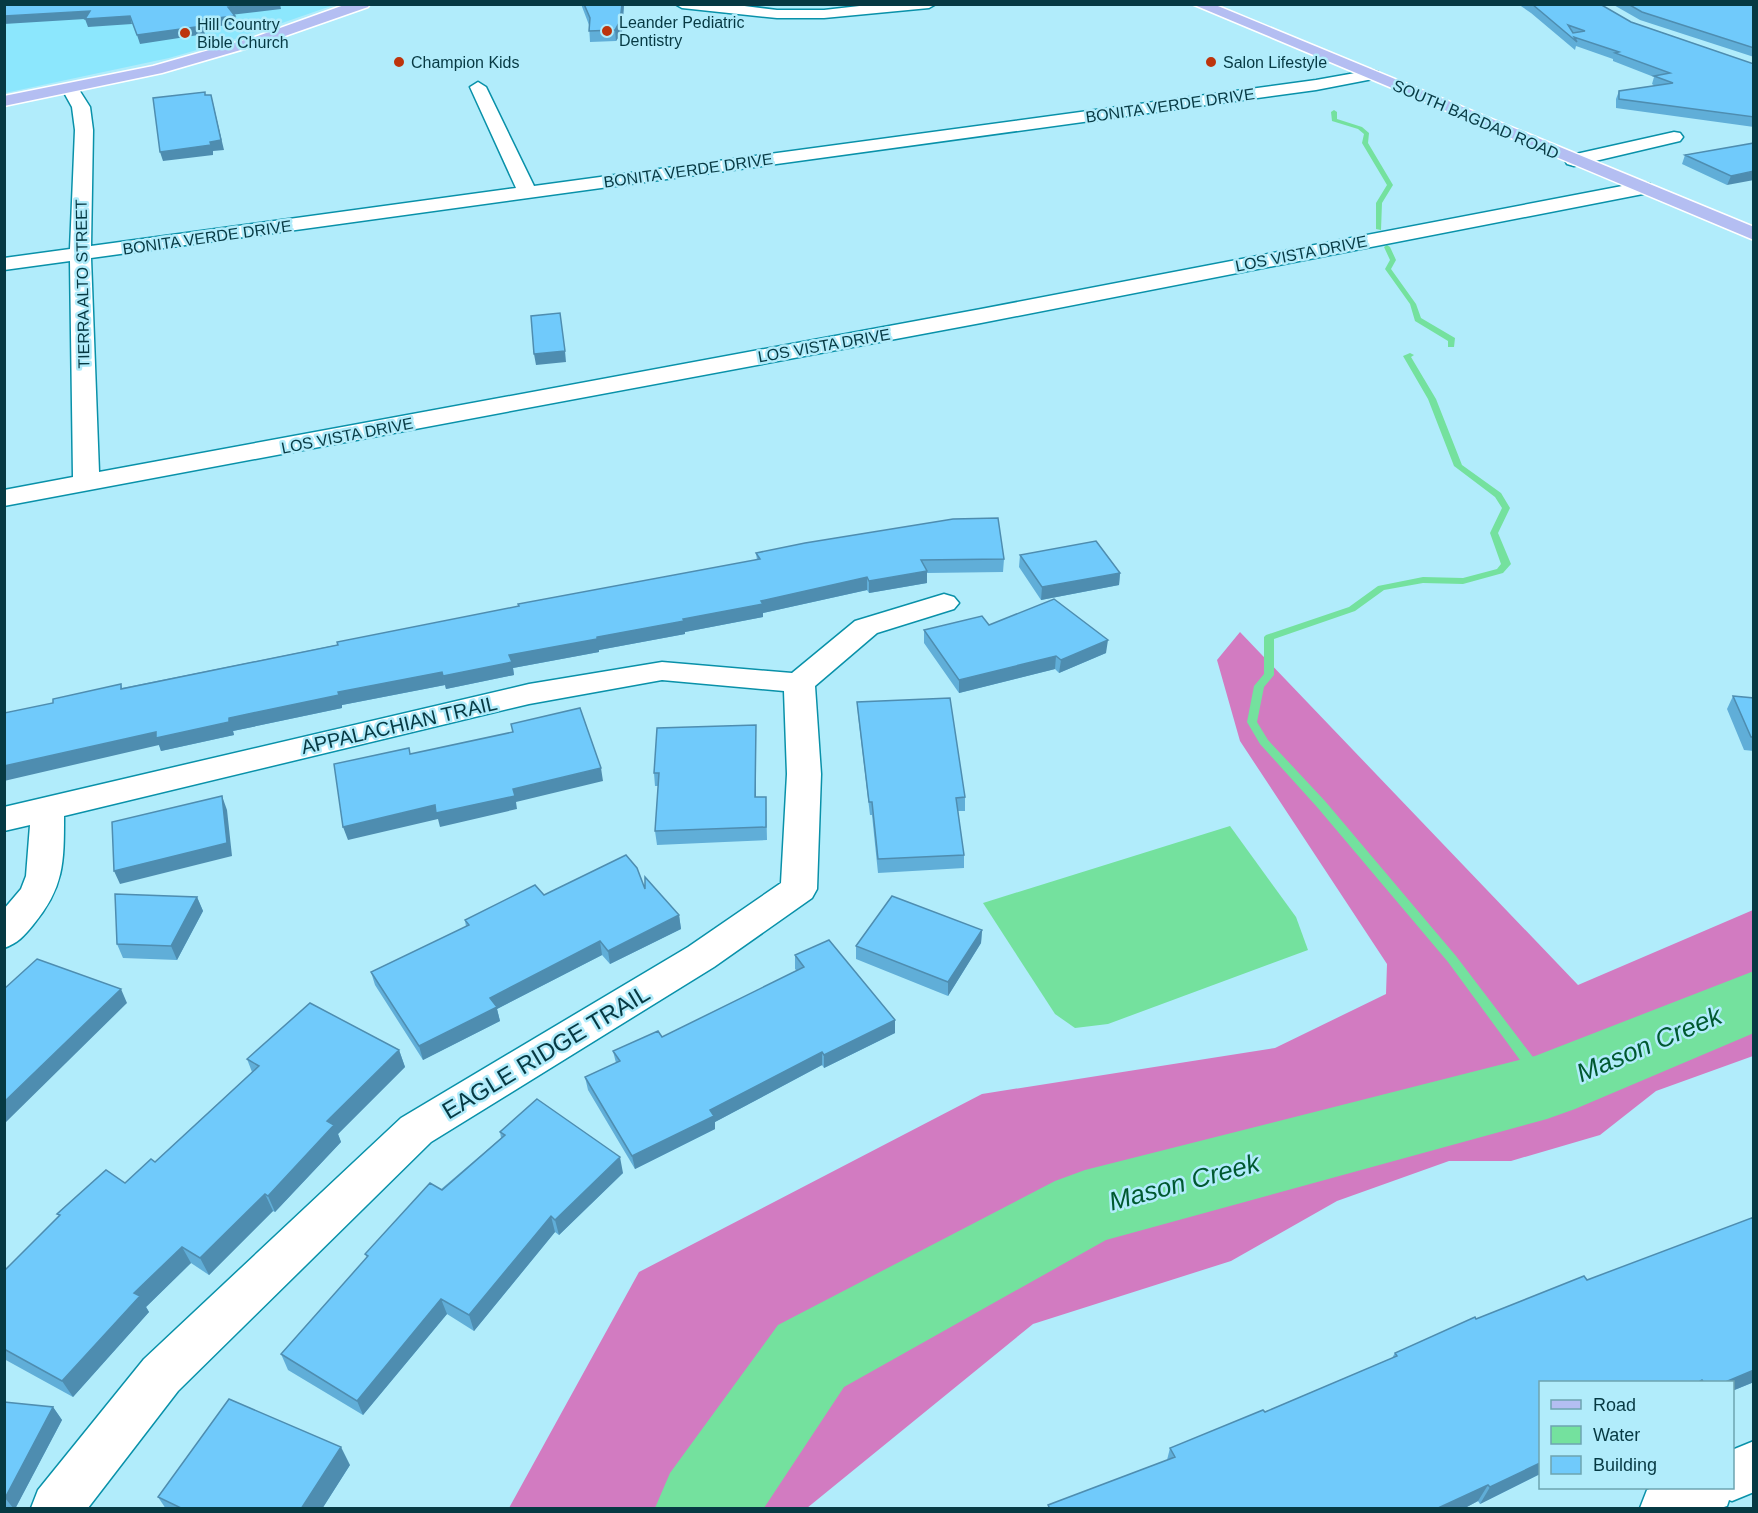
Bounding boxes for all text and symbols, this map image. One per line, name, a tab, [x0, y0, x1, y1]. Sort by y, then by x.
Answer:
place label: Leander Pediatric Dentistry	[619, 14, 744, 49]
place label: Hill Country Bible Church	[197, 16, 289, 51]
marker: Leander Pediatric Dentistry	[600, 24, 614, 38]
marker: Hill Country Bible Church	[178, 26, 192, 40]
place label: Champion Kids	[411, 54, 520, 71]
place label: Salon Lifestyle	[1223, 54, 1327, 71]
marker: Champion Kids	[392, 55, 406, 69]
marker: Salon Lifestyle	[1204, 55, 1218, 69]
street label: SOUTH BAGDAD ROAD	[1390, 77, 1561, 162]
street label: BONITA VERDE DRIVE	[1085, 85, 1256, 126]
street label: BONITA VERDE DRIVE	[603, 150, 774, 191]
street label: TIERRA ALTO STREET	[73, 199, 92, 369]
street label: BONITA VERDE DRIVE	[122, 217, 293, 258]
street label: LOS VISTA DRIVE	[1234, 232, 1368, 275]
street label: LOS VISTA DRIVE	[757, 325, 892, 365]
street label: LOS VISTA DRIVE	[280, 414, 414, 457]
street label: APPALACHIAN TRAIL	[299, 692, 499, 758]
street label: EAGLE RIDGE TRAIL	[437, 979, 654, 1124]
water label: Mason Creek	[1572, 999, 1728, 1088]
water label: Mason Creek	[1105, 1147, 1264, 1216]
legend	[1539, 1381, 1734, 1489]
text: Road	[1593, 1395, 1636, 1415]
text: Water	[1593, 1425, 1640, 1445]
text: Building	[1593, 1455, 1657, 1475]

